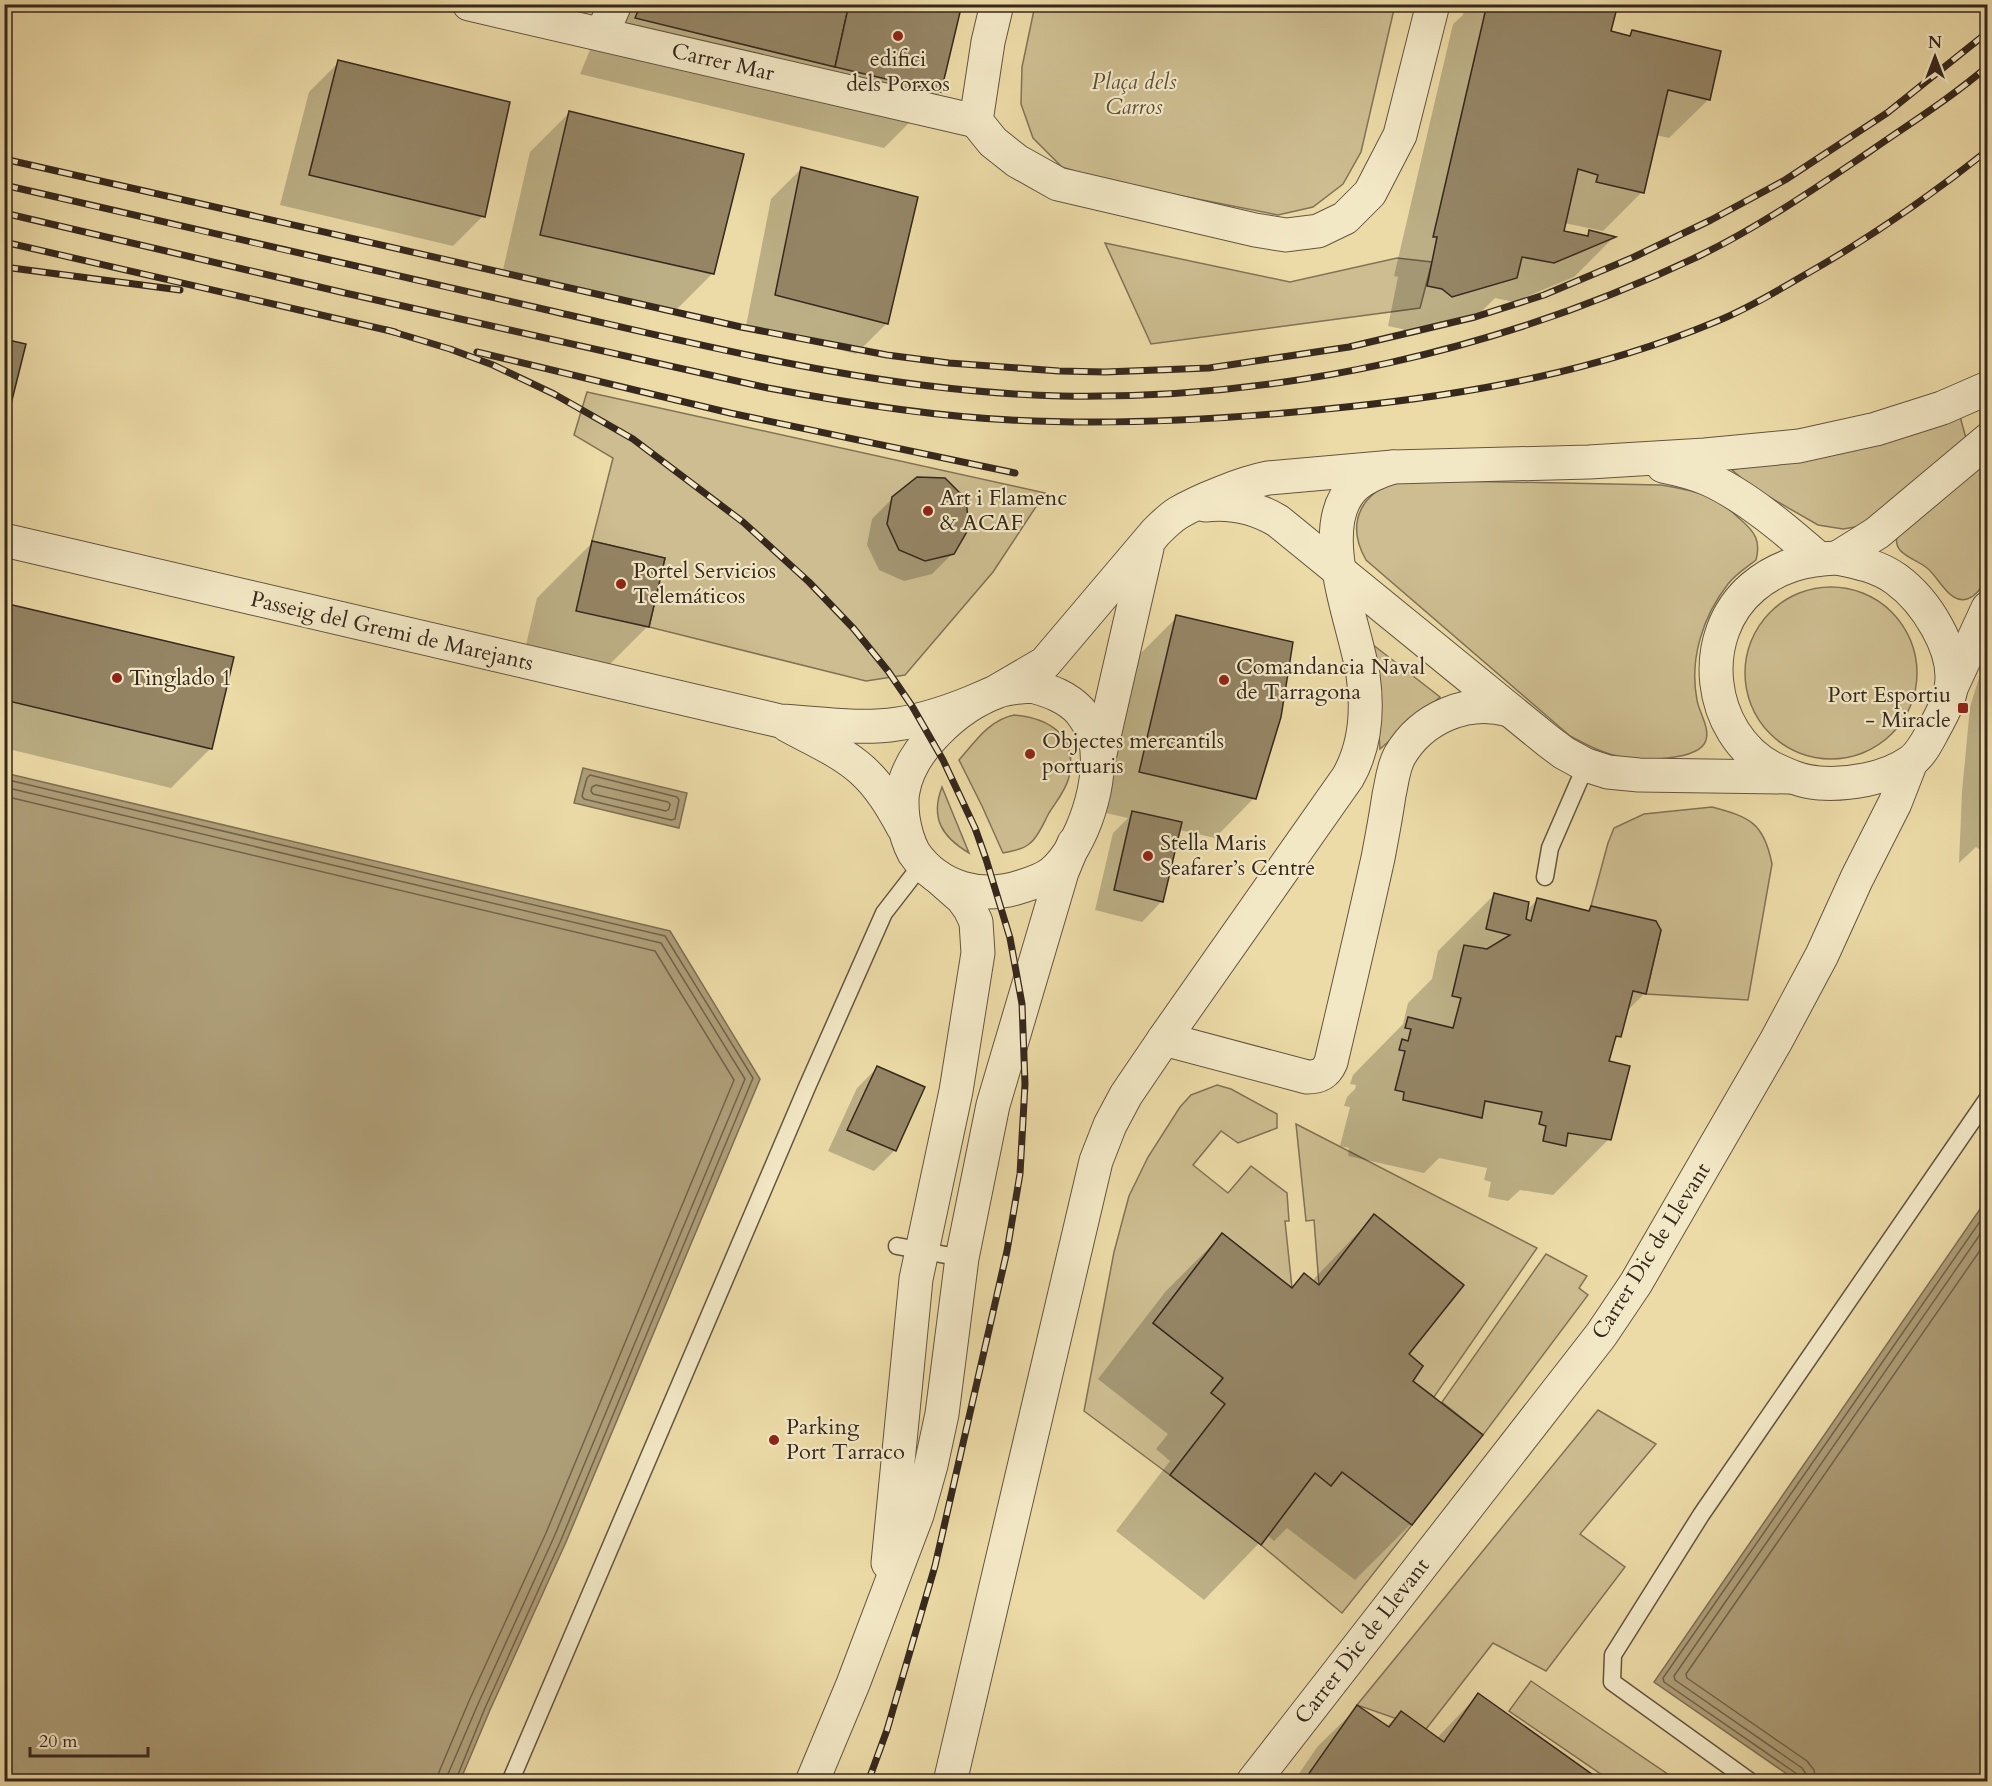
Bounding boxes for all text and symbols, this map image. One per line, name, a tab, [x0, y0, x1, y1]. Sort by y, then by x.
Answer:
north arrow	[1905, 27, 1965, 87]
marker: edifici dels Porxos	[891, 29, 905, 43]
text: N	[1928, 32, 1942, 54]
street label: Carrer Mar	[669, 36, 778, 89]
place label: edifici dels Porxos	[846, 44, 950, 99]
park label: Plaça dels Carros	[1092, 67, 1177, 122]
place label: Art i Flamenc & ACAF	[940, 483, 1067, 538]
marker: Art i Flamenc & ACAF	[921, 504, 935, 518]
place label: Portel Servicios Telemáticos	[633, 556, 776, 611]
marker: Portel Servicios Telemáticos	[614, 577, 628, 591]
street label: Passeig del Gremi de Marejants	[248, 584, 536, 678]
place label: Comandancia Naval de Tarragona	[1236, 652, 1426, 707]
place label: Tinglado 1	[129, 663, 232, 693]
marker: Tinglado 1	[110, 671, 124, 685]
marker: Comandancia Naval de Tarragona	[1217, 673, 1231, 687]
place label: Port Esportiu - Miracle	[1827, 680, 1951, 735]
marker: Port Esportiu - Miracle	[1956, 701, 1970, 715]
place label: Objectes mercantils portuaris	[1042, 726, 1224, 781]
marker: Objectes mercantils portuaris	[1023, 747, 1037, 761]
place label: Stella Maris Seafarer’s Centre	[1160, 828, 1315, 883]
marker: Stella Maris Seafarer’s Centre	[1141, 849, 1155, 863]
street label: Carrer Dic de Llevant	[1585, 1157, 1718, 1345]
place label: Parking Port Tarraco	[786, 1412, 905, 1467]
marker: Parking Port Tarraco	[767, 1433, 781, 1447]
street label: Carrer Dic de Llevant	[1288, 1552, 1436, 1730]
scale bar	[30, 1720, 148, 1758]
text: 20 m	[39, 1729, 78, 1754]

